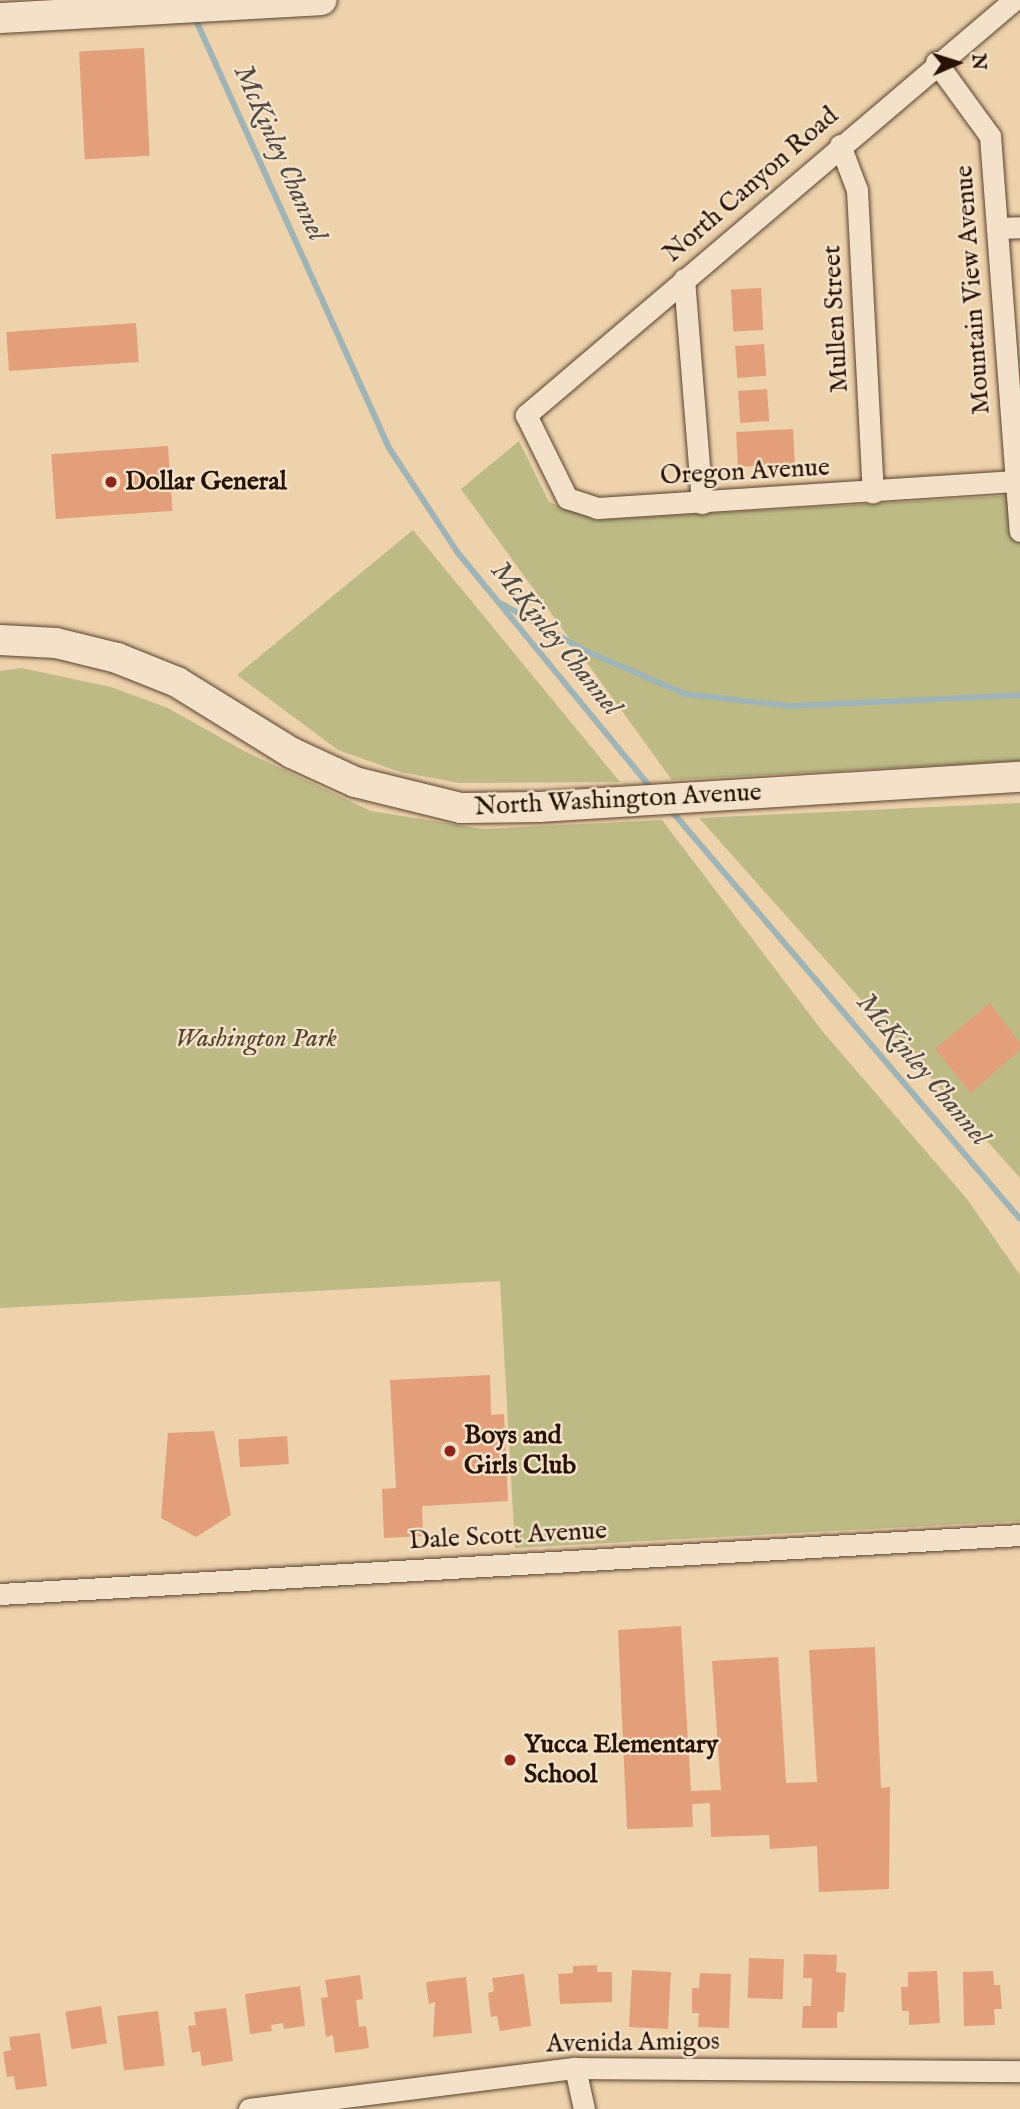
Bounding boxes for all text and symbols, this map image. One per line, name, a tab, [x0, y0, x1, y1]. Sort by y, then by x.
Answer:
north arrow	[922, 28, 992, 98]
text: N	[966, 53, 990, 71]
water label: McKinley Channel	[225, 60, 333, 246]
street label: North Canyon Road	[657, 101, 845, 269]
street label: Mountain View Avenue	[949, 164, 997, 416]
street label: Mullen Street	[817, 244, 855, 394]
street label: Oregon Avenue	[659, 452, 831, 492]
place label: Dollar General	[125, 466, 287, 498]
marker: Dollar General	[103, 474, 119, 490]
water label: McKinley Channel	[482, 555, 628, 723]
street label: North Washington Avenue	[473, 777, 763, 823]
water label: McKinley Channel	[848, 987, 996, 1153]
park label: Washington Park	[175, 1023, 337, 1055]
place label: Boys and Girls Club	[464, 1420, 576, 1482]
marker: Boys and Girls Club	[442, 1443, 458, 1459]
street label: Dale Scott Avenue	[408, 1515, 608, 1557]
place label: Yucca Elementary School	[524, 1729, 718, 1790]
marker: Yucca Elementary School	[502, 1752, 518, 1768]
street label: Avenida Amigos	[546, 2026, 720, 2060]

